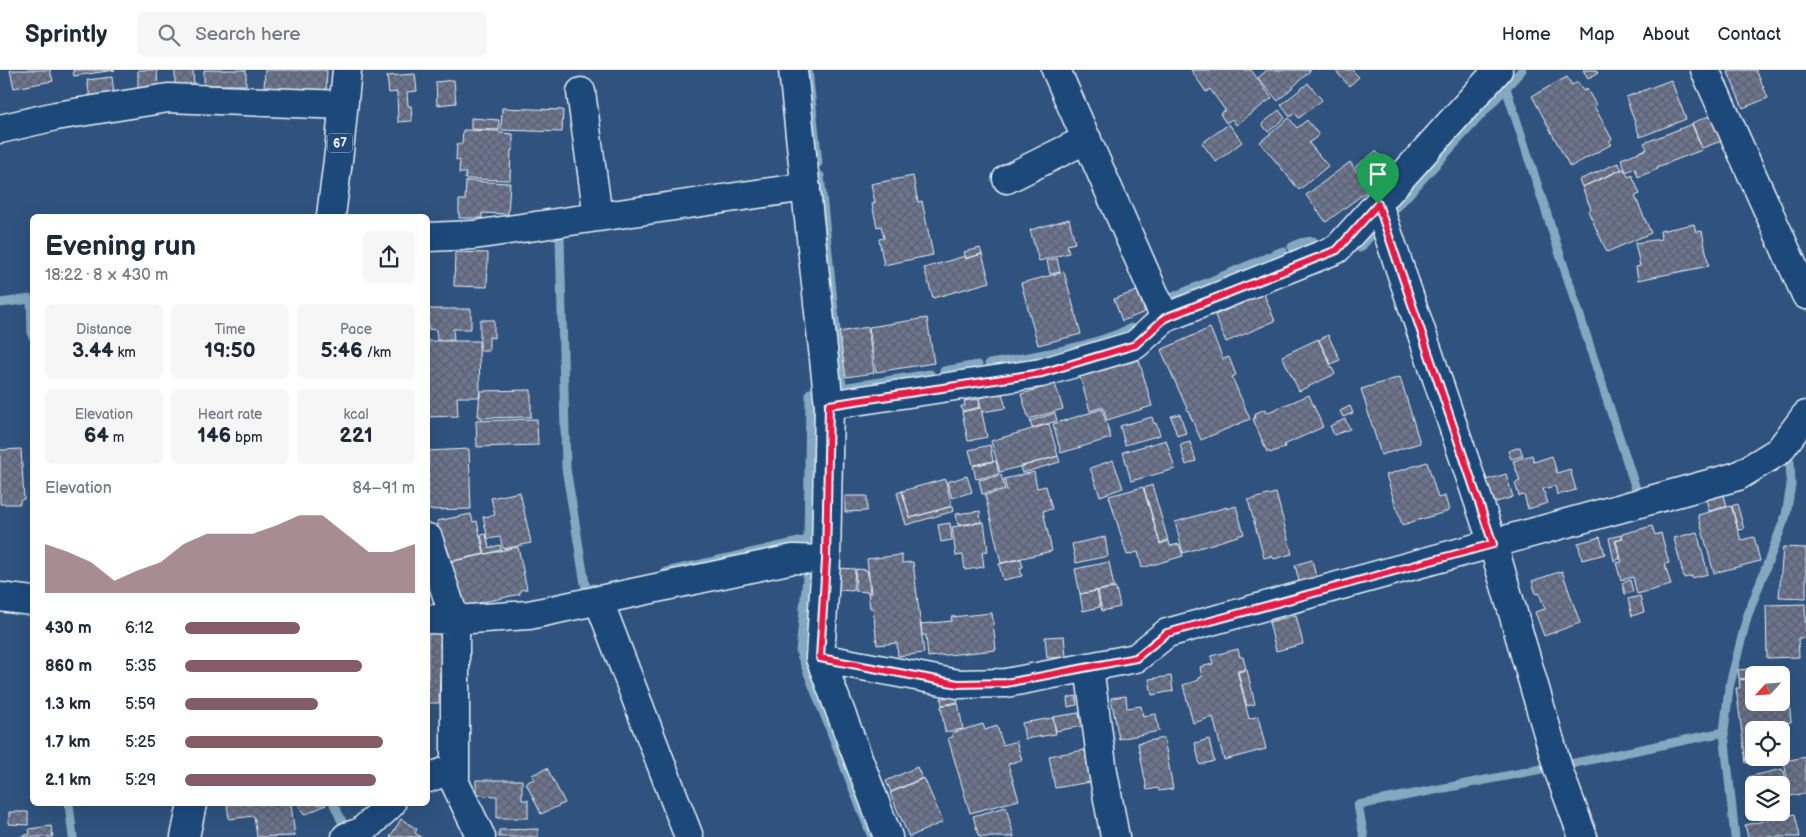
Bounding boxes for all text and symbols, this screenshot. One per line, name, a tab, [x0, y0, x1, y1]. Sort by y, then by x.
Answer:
search box	[137, 12, 487, 57]
text: Sprintly	[25, 20, 107, 49]
icon: search	[155, 21, 183, 49]
text: Search here	[195, 23, 301, 46]
text: Home	[1502, 24, 1551, 45]
text: Map	[1579, 24, 1615, 45]
text: About	[1643, 24, 1690, 45]
text: Contact	[1718, 24, 1781, 45]
road number: 67	[328, 134, 352, 152]
pin	[1357, 153, 1399, 204]
icon: arrive	[1364, 160, 1392, 188]
text: Evening run	[45, 230, 196, 263]
button: share	[363, 231, 415, 283]
text: 18:22 · 8 × 430 m	[45, 266, 168, 285]
text: Distance	[76, 321, 132, 338]
text: Time	[214, 321, 246, 338]
text: Pace	[340, 321, 372, 338]
text: 3.44	[72, 338, 114, 363]
text: 19:50	[204, 338, 256, 363]
text: 5:46	[321, 338, 363, 363]
text: km	[114, 344, 136, 361]
text: /km	[363, 344, 391, 361]
text: Elevation	[75, 406, 133, 423]
text: Heart rate	[198, 406, 262, 423]
text: kcal	[343, 406, 369, 423]
text: 64	[84, 423, 109, 448]
text: 146	[197, 423, 231, 448]
text: 221	[339, 423, 373, 448]
text: m	[109, 429, 124, 446]
text: bpm	[231, 429, 263, 446]
text: Elevation	[45, 479, 112, 498]
text: 84–91 m	[352, 479, 415, 498]
text: 430 m	[45, 619, 92, 638]
text: 6:12	[125, 619, 154, 638]
text: 860 m	[45, 657, 92, 676]
text: 5:35	[125, 657, 156, 676]
north arrow	[1745, 666, 1790, 711]
map controls	[1745, 666, 1790, 821]
text: 1.3 km	[45, 695, 91, 714]
text: 5:59	[125, 695, 156, 714]
button: locate	[1745, 721, 1790, 766]
text: 1.7 km	[45, 733, 90, 752]
text: 5:25	[125, 733, 156, 752]
text: 2.1 km	[45, 771, 91, 790]
text: 5:29	[125, 771, 156, 790]
button: layers	[1745, 776, 1790, 821]

